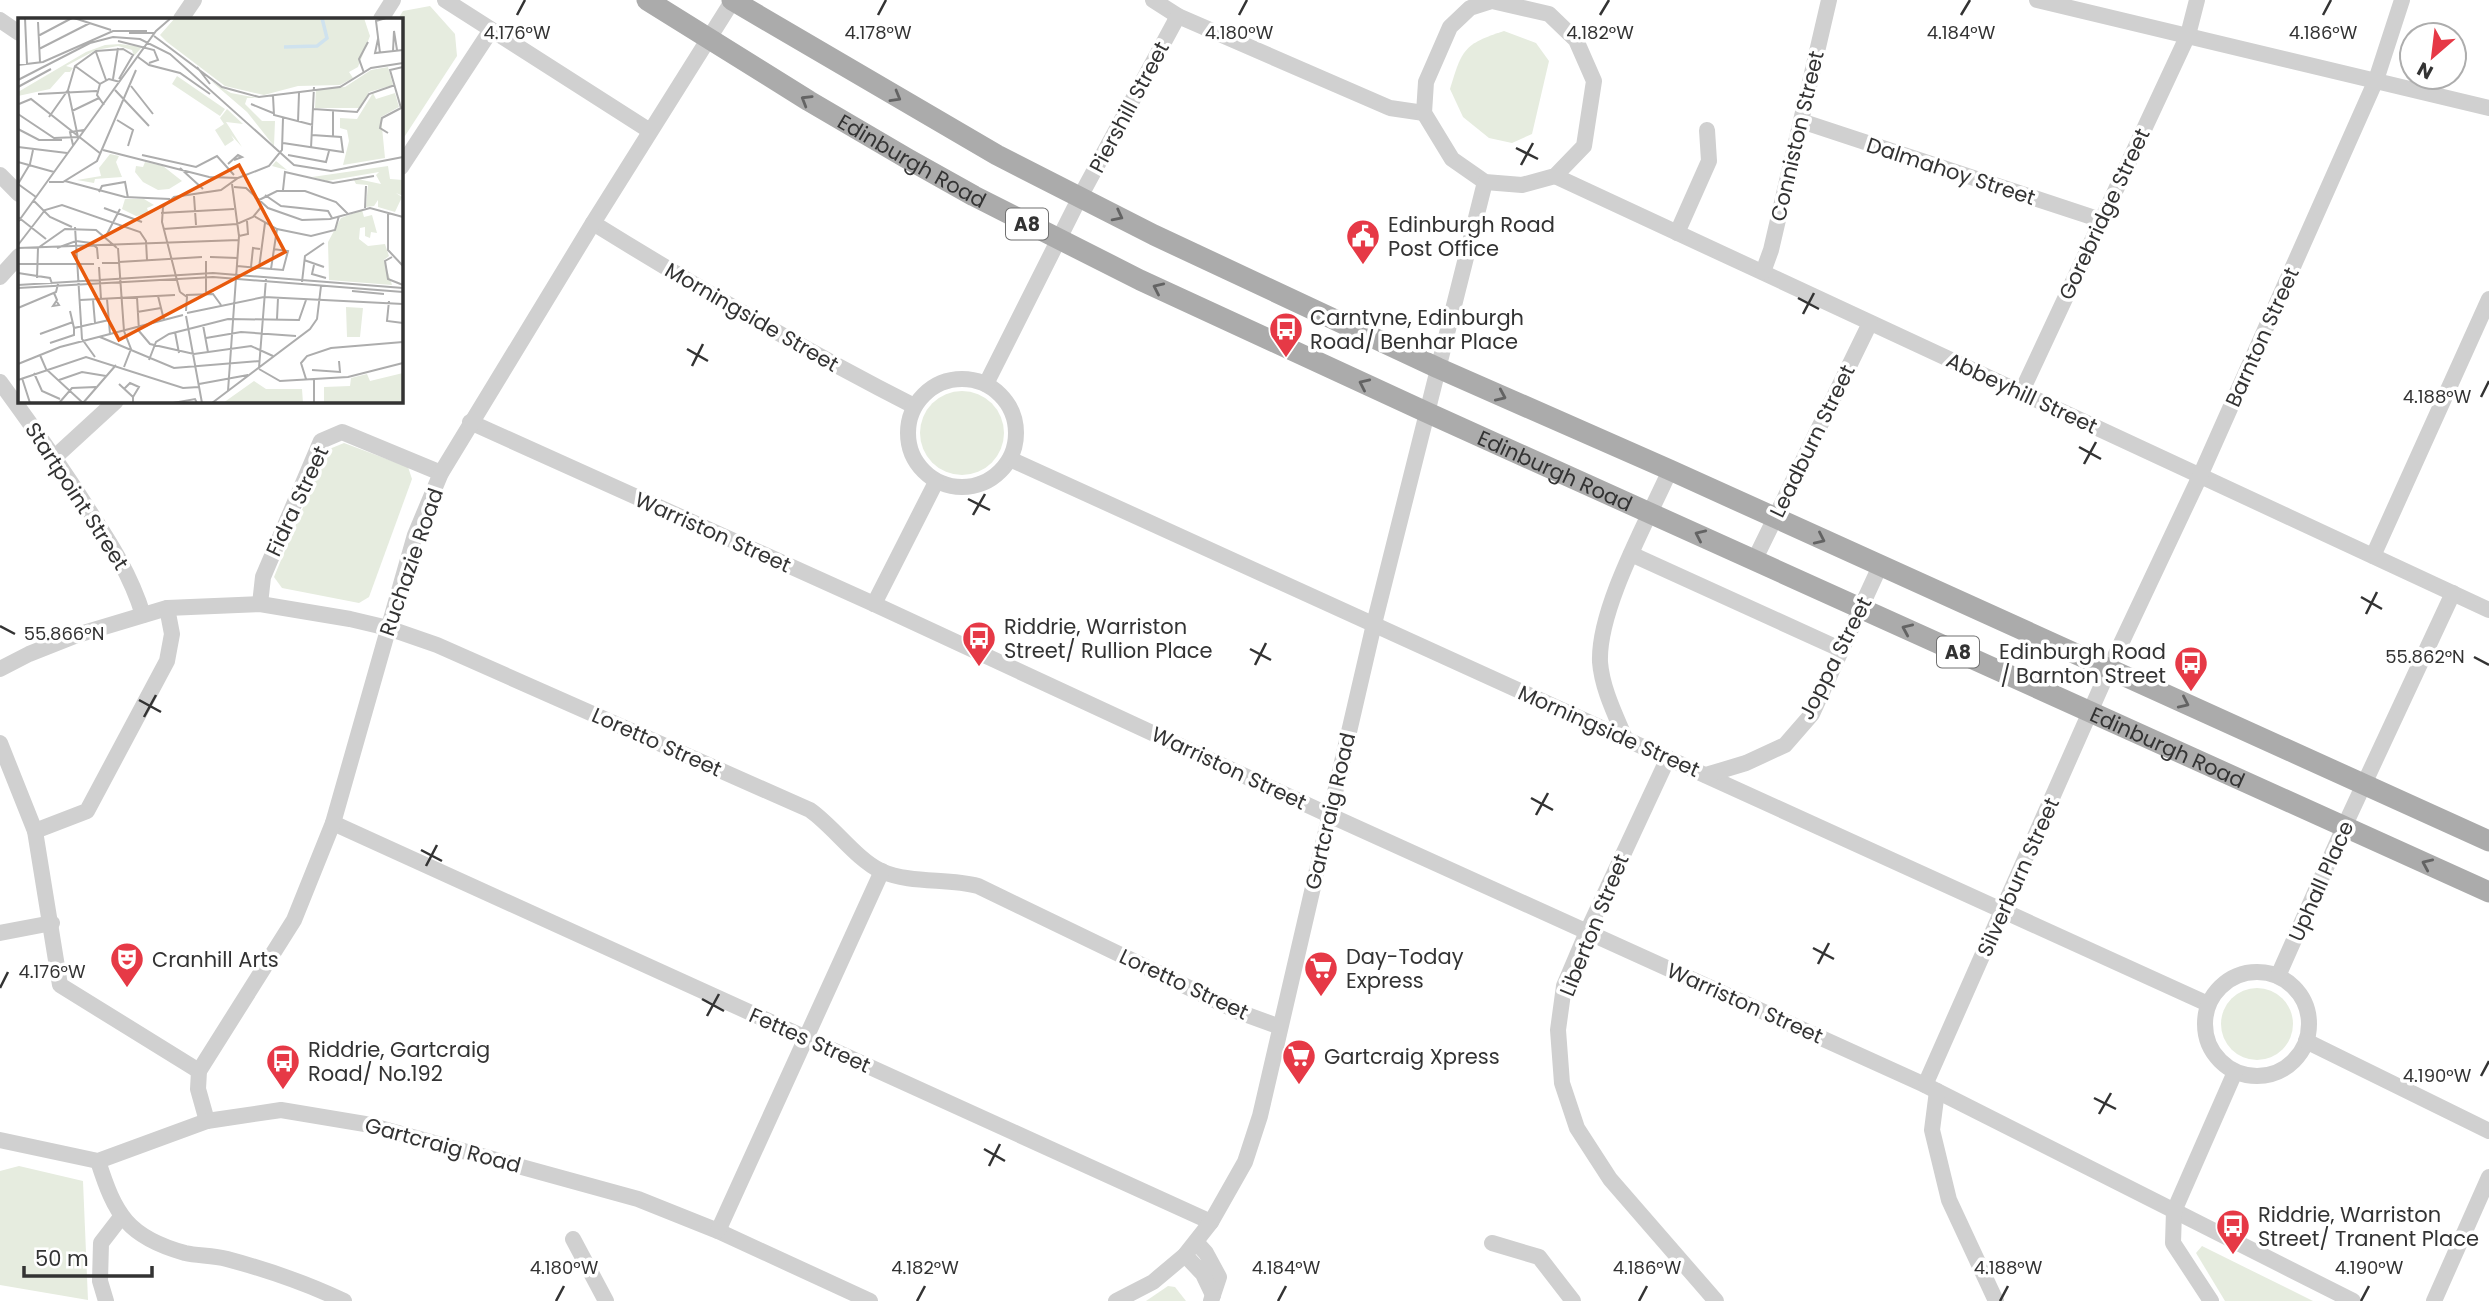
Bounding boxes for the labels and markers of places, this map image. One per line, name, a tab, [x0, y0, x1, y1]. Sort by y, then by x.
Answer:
place label: Edinburgh Road Post Office	[1388, 210, 1555, 263]
public building icon: Edinburgh Road Post Office	[1344, 217, 1382, 266]
place label: Carntyne, Edinburgh Road/ Benhar Place	[1310, 303, 1524, 356]
bus stop icon: Carntyne, Edinburgh Road/ Benhar Place	[1267, 310, 1305, 359]
place label: Riddrie, Warriston Street/ Rullion Place	[1004, 612, 1213, 665]
bus stop icon: Riddrie, Warriston Street/ Rullion Place	[960, 619, 998, 668]
place label: Edinburgh Road / Barnton Street	[1999, 637, 2166, 690]
bus stop icon: Edinburgh Road / Barnton Street	[2172, 644, 2210, 693]
theatre icon: Cranhill Arts	[108, 940, 146, 989]
place label: Day-Today Express	[1346, 942, 1464, 995]
place label: Cranhill Arts	[152, 945, 279, 974]
supermarket icon: Day-Today Express	[1302, 949, 1340, 998]
place label: Riddrie, Gartcraig Road/ No.192	[308, 1035, 490, 1088]
supermarket icon: Gartcraig Xpress	[1280, 1037, 1318, 1086]
bus stop icon: Riddrie, Gartcraig Road/ No.192	[264, 1042, 302, 1091]
place label: Gartcraig Xpress	[1324, 1042, 1500, 1071]
place label: Riddrie, Warriston Street/ Tranent Place	[2258, 1200, 2479, 1253]
bus stop icon: Riddrie, Warriston Street/ Tranent Place	[2214, 1207, 2252, 1256]

